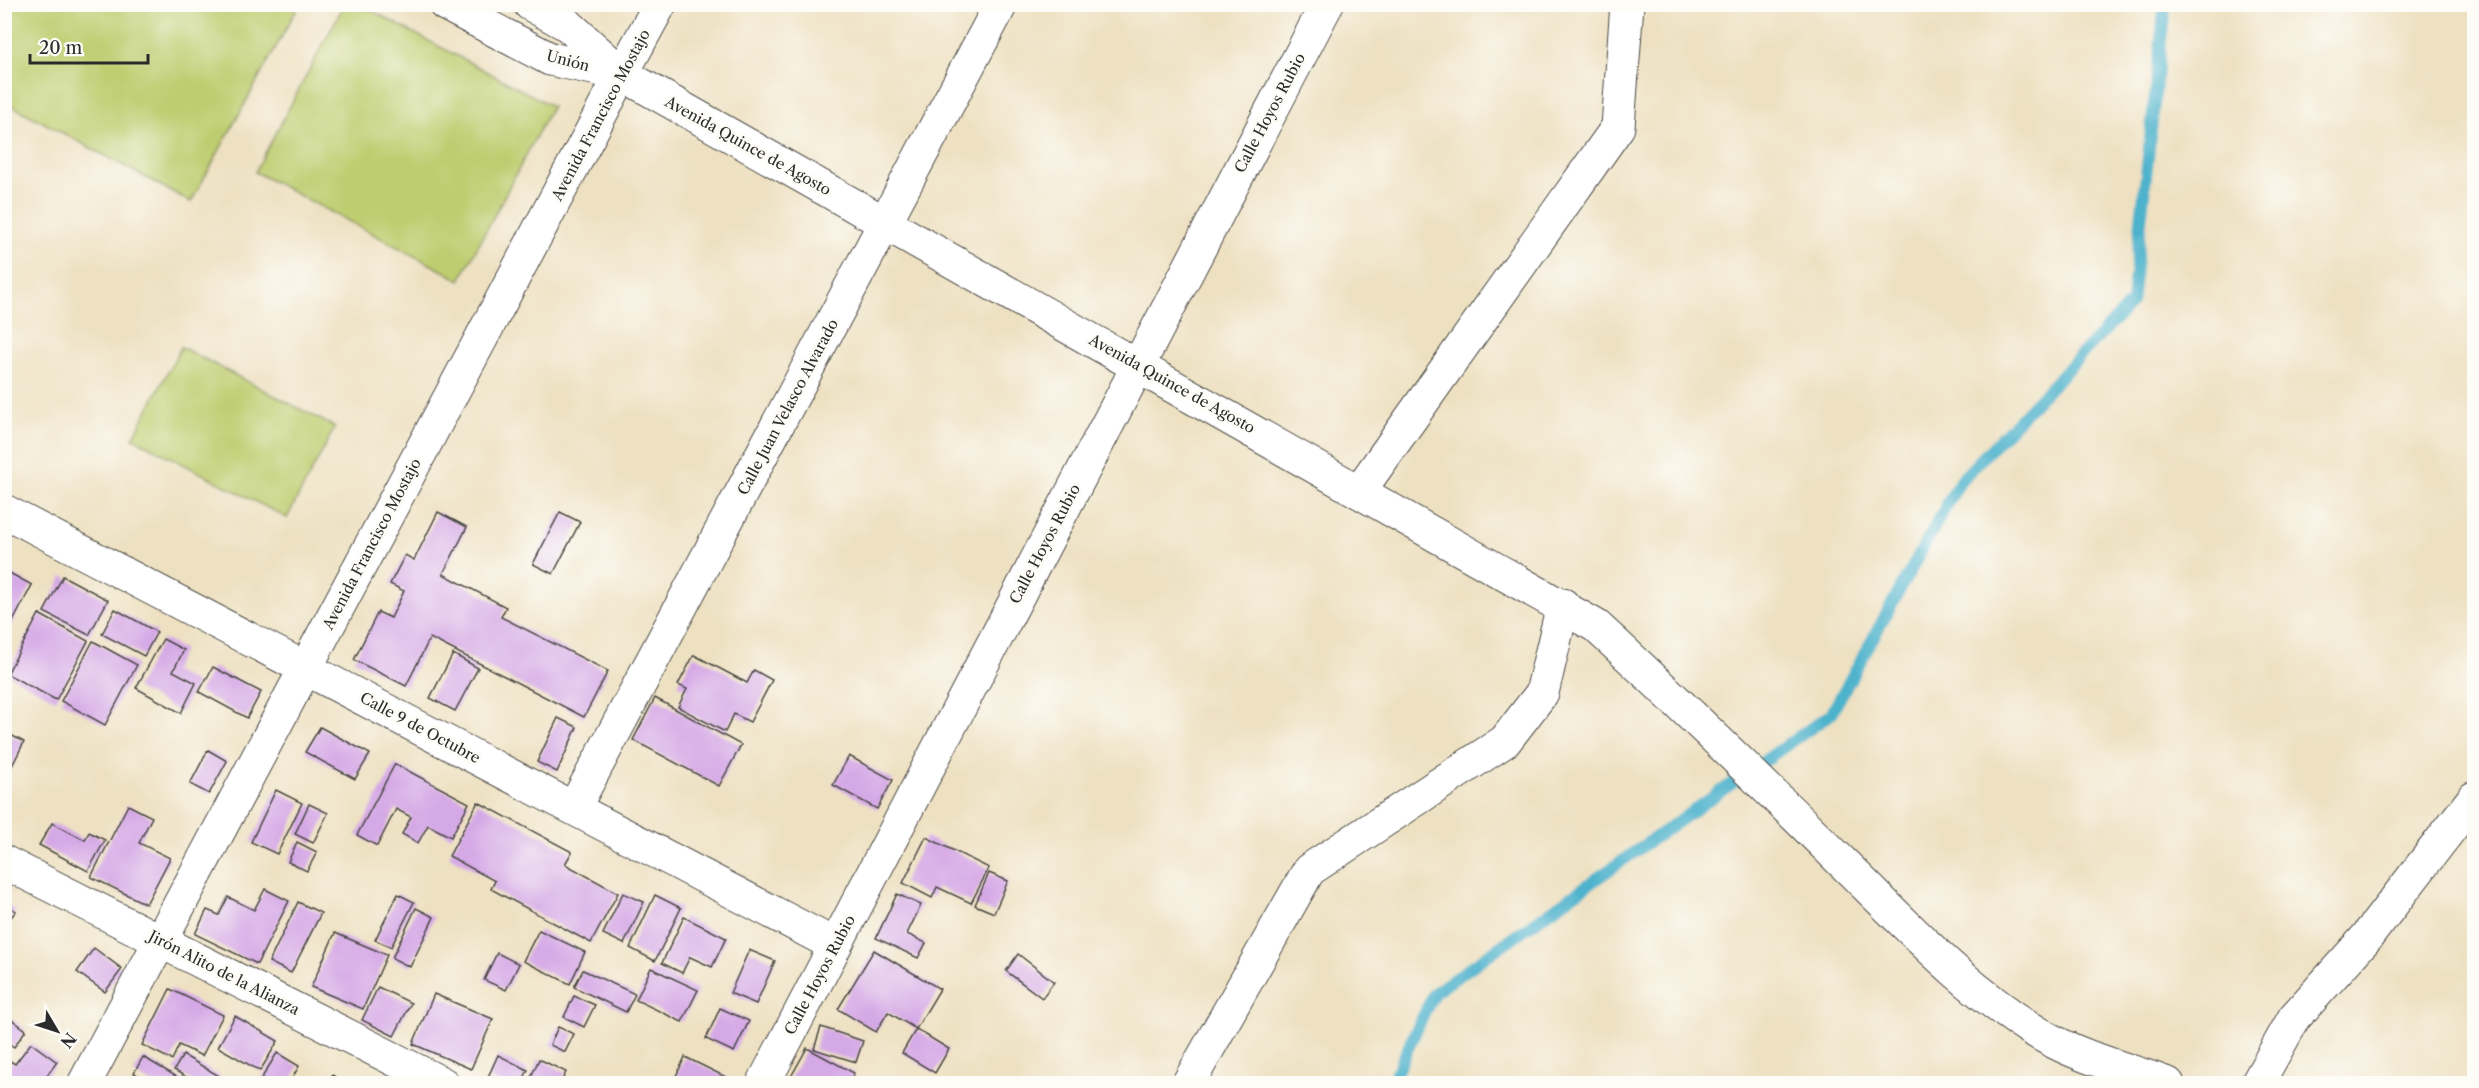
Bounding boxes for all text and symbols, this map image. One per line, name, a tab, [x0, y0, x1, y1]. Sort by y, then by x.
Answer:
street label: Avenida Francisco Mostajo	[547, 26, 654, 205]
scale bar	[30, 27, 148, 65]
text: 20 m	[39, 37, 83, 59]
street label: Unión	[545, 46, 592, 76]
street label: Calle Hoyos Rubio	[1230, 50, 1309, 176]
street label: Avenida Quince de Agosto	[661, 91, 835, 199]
street label: Calle Juan Velasco Alvarado	[733, 315, 842, 498]
street label: Avenida Quince de Agosto	[1085, 329, 1259, 437]
street label: Avenida Francisco Mostajo	[318, 455, 425, 634]
street label: Calle Hoyos Rubio	[1005, 481, 1084, 607]
street label: Calle 9 de Octubre	[357, 688, 484, 767]
street label: Calle Hoyos Rubio	[780, 912, 859, 1038]
street label: Jirón Alito de la Alianza	[144, 925, 303, 1019]
north arrow	[27, 1001, 87, 1061]
text: N	[56, 1029, 81, 1052]

